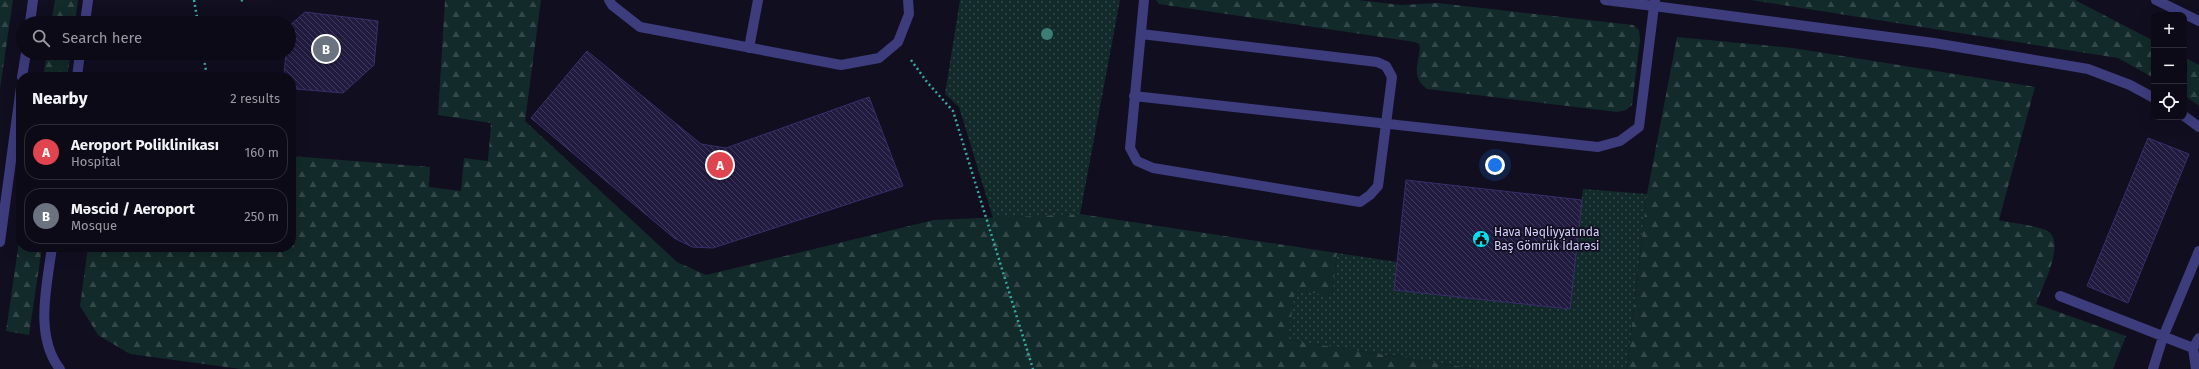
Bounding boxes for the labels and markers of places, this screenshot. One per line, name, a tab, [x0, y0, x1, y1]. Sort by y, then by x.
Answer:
pin: B	[313, 34, 339, 64]
pin: A	[707, 150, 733, 180]
place label: Hava Nəqliyyatında Baş Gömrük İdarəsi	[1494, 225, 1599, 253]
public building icon: Hava Nəqliyyatında Baş Gömrük İdarəsi	[1471, 229, 1491, 249]

